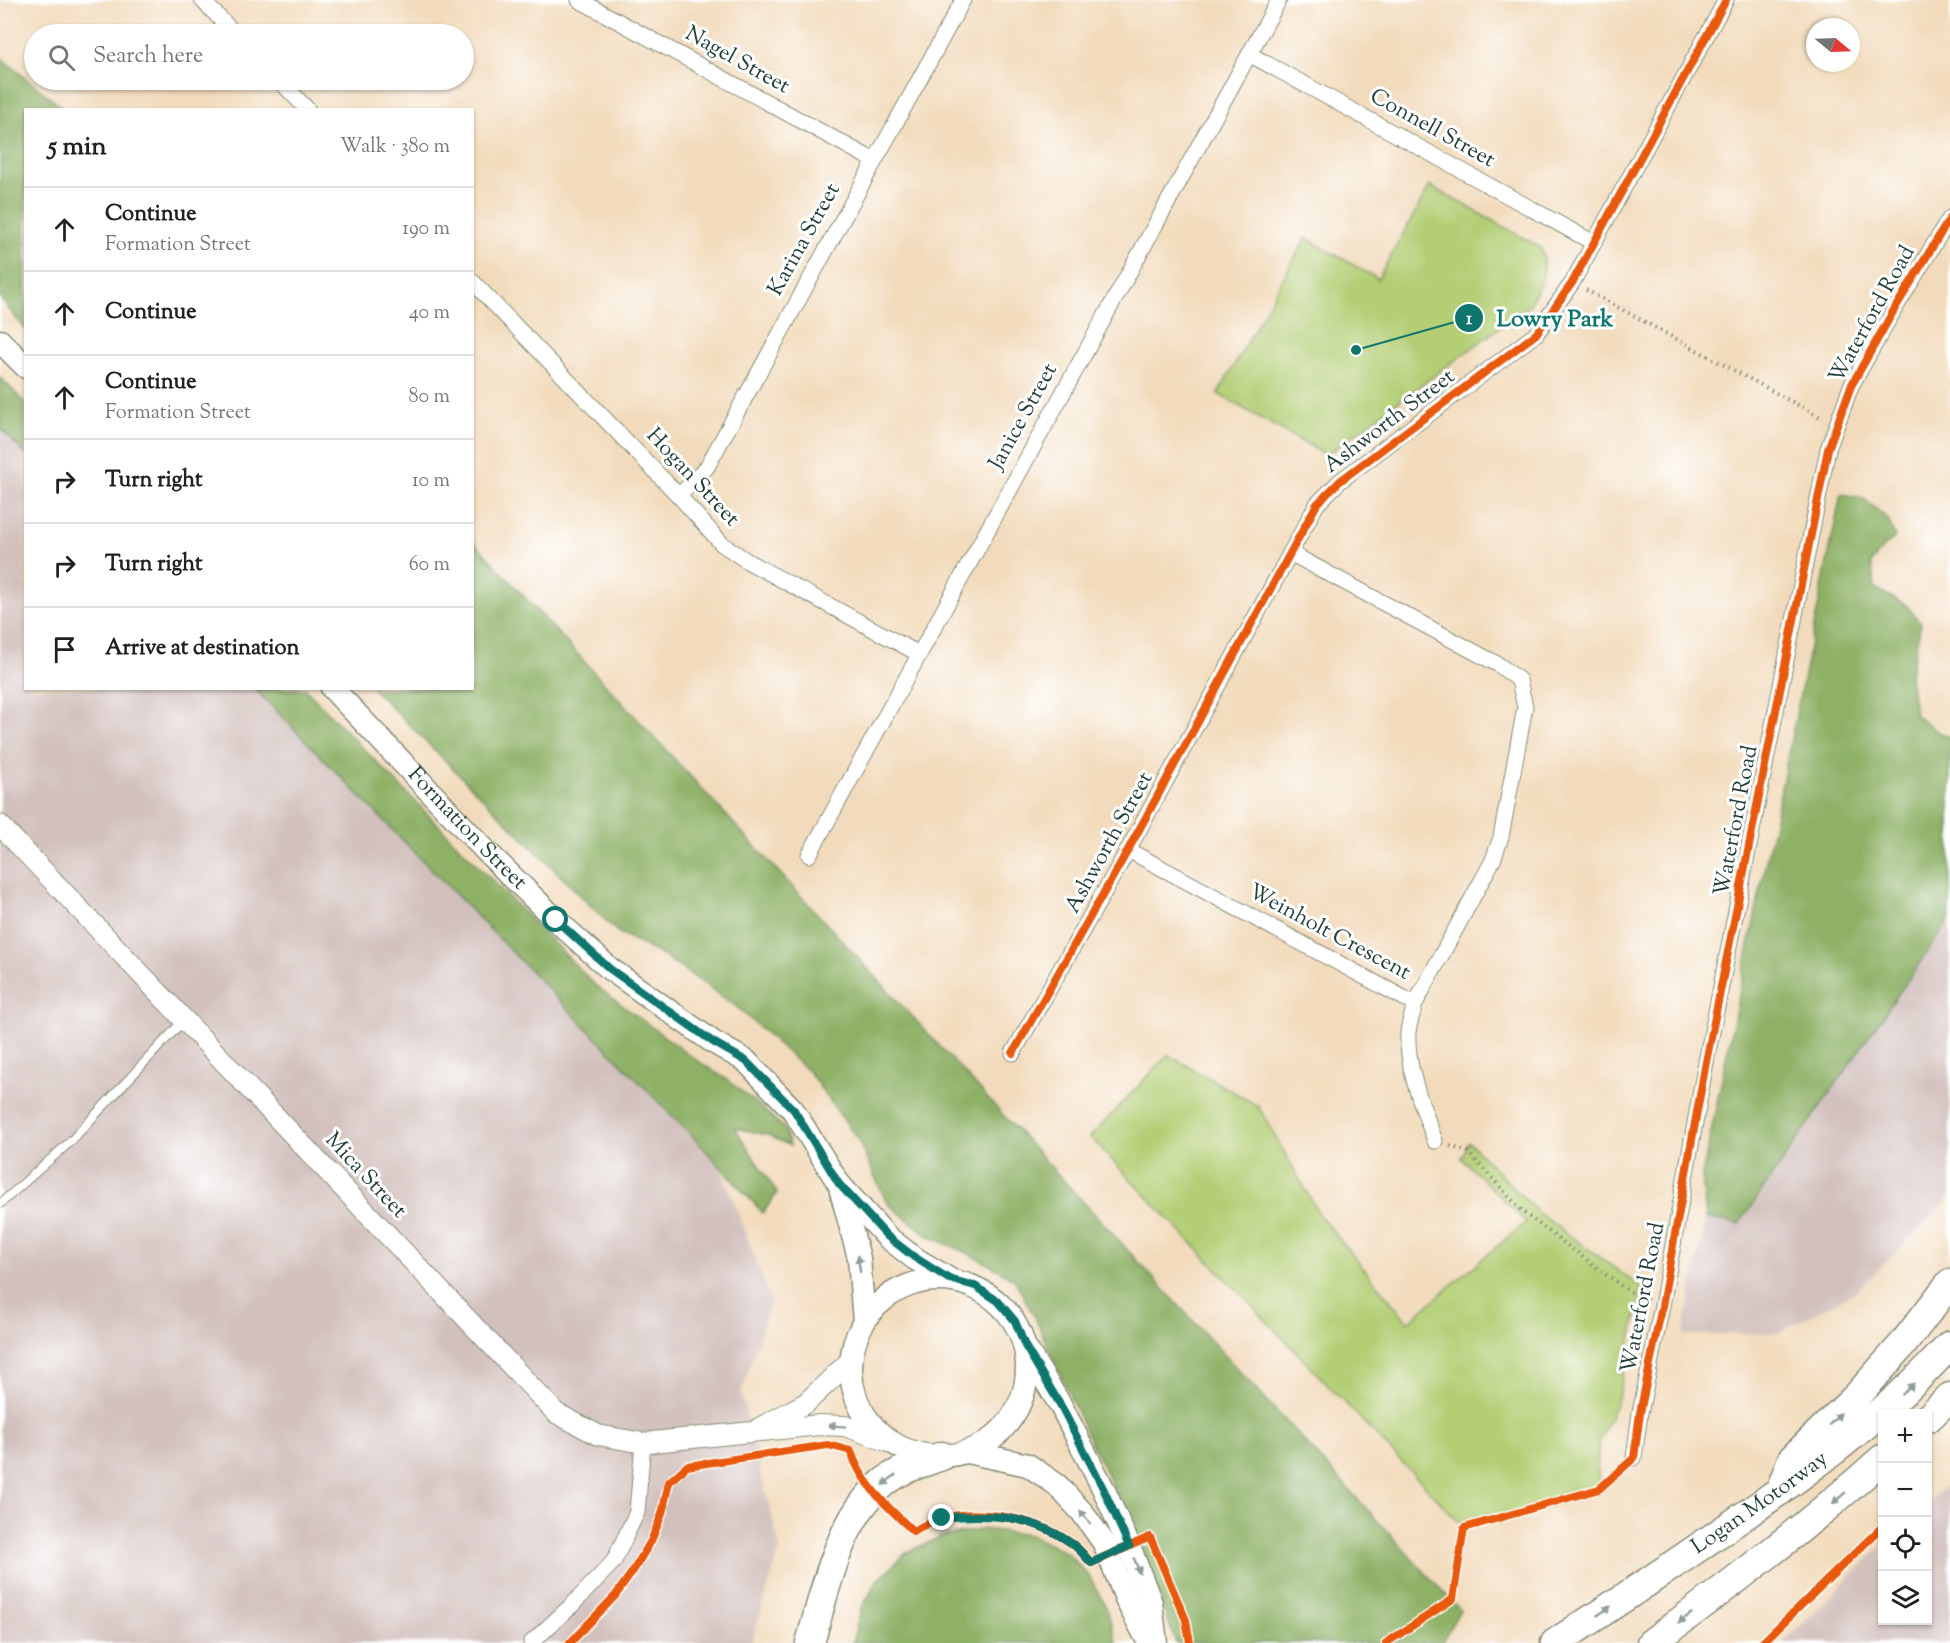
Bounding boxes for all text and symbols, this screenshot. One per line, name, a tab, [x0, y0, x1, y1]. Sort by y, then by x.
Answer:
north arrow	[1806, 18, 1860, 72]
street label: Nagel Street	[679, 19, 796, 103]
search box	[24, 24, 474, 90]
icon: search	[45, 41, 78, 74]
text: Search here	[93, 41, 203, 73]
street label: Connell Street	[1364, 81, 1501, 177]
text: 5 min	[48, 129, 107, 166]
text: Walk · 380 m	[340, 133, 450, 162]
street label: Karina Street	[761, 177, 849, 302]
text: Continue	[105, 199, 196, 231]
icon: ahead	[48, 213, 81, 246]
text: 190 m	[402, 215, 450, 244]
text: Formation Street	[105, 231, 251, 260]
street label: Waterford Road	[1822, 240, 1924, 390]
icon: ahead	[48, 297, 81, 330]
text: Continue	[105, 297, 196, 329]
callout: Lowry Park	[1454, 297, 1625, 339]
text: 40 m	[409, 299, 450, 328]
text: Lowry Park	[1497, 303, 1614, 337]
text: 1	[1466, 307, 1473, 333]
street label: Janice Street	[981, 358, 1067, 477]
street label: Ashworth Street	[1318, 362, 1463, 482]
text: Continue	[105, 367, 196, 399]
icon: ahead	[48, 381, 81, 414]
text: 80 m	[409, 383, 450, 412]
text: Formation Street	[105, 399, 251, 428]
street label: Hogan Street	[638, 421, 747, 535]
icon: right	[48, 465, 81, 498]
text: Turn right	[105, 465, 202, 497]
text: 10 m	[412, 467, 450, 496]
icon: right	[48, 549, 81, 582]
text: Turn right	[105, 549, 202, 581]
text: 60 m	[409, 551, 450, 580]
icon: arrive	[48, 633, 81, 666]
text: Arrive at destination	[105, 633, 300, 665]
street label: Waterford Road	[1707, 743, 1767, 899]
street label: Formation Street	[399, 760, 534, 899]
street label: Ashworth Street	[1058, 766, 1162, 920]
street label: Weinholt Crescent	[1242, 877, 1416, 990]
route start	[542, 906, 568, 932]
street label: Mica Street	[316, 1126, 414, 1227]
street label: Waterford Road	[1614, 1220, 1674, 1376]
one-way arrow	[855, 1254, 864, 1273]
one-way arrow	[1900, 1382, 1915, 1396]
map controls	[1878, 1409, 1932, 1625]
button: +	[1878, 1409, 1932, 1463]
one-way arrow	[1827, 1412, 1841, 1426]
one-way arrow	[827, 1421, 846, 1431]
street label: Logan Motorway	[1685, 1444, 1835, 1563]
button: −	[1878, 1463, 1932, 1517]
one-way arrow	[881, 1473, 897, 1486]
one-way arrow	[1832, 1491, 1847, 1504]
route end	[928, 1504, 954, 1530]
one-way arrow	[1079, 1509, 1091, 1524]
button: locate	[1878, 1517, 1932, 1571]
one-way arrow	[1132, 1558, 1142, 1576]
button: layers	[1878, 1571, 1932, 1625]
one-way arrow	[1596, 1606, 1612, 1617]
one-way arrow	[1678, 1612, 1694, 1624]

